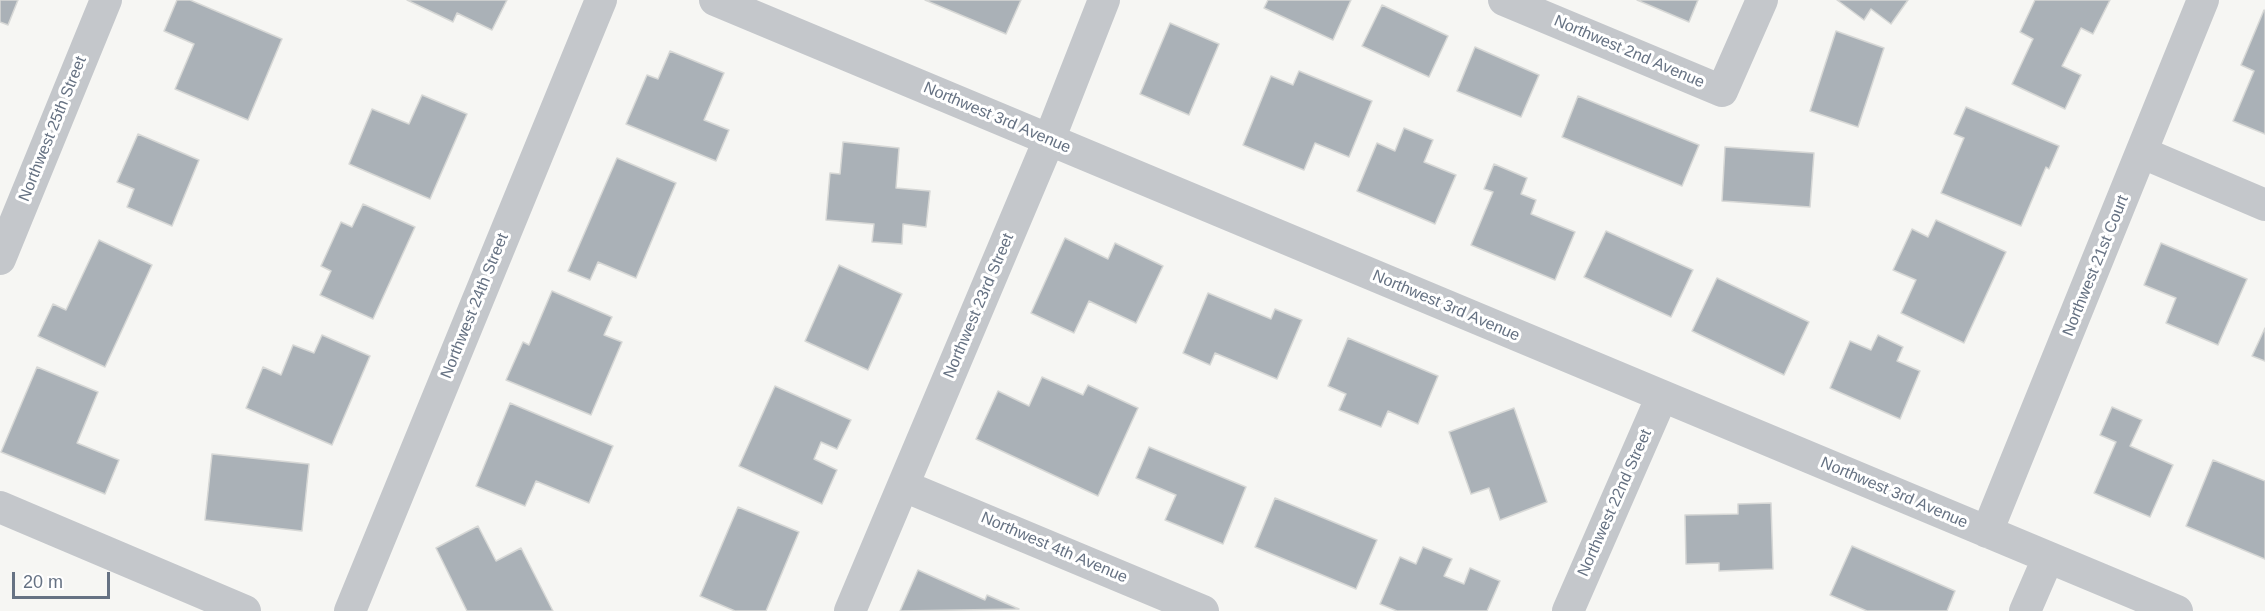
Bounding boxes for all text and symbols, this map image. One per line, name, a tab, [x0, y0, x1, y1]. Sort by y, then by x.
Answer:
street label: Northwest 2nd Avenue	[1551, 12, 1707, 92]
street label: Northwest 25th Street	[15, 54, 91, 204]
street label: Northwest 3rd Avenue	[921, 78, 1073, 158]
street label: Northwest 21st Court	[2059, 193, 2133, 339]
street label: Northwest 24th Street	[437, 231, 513, 381]
street label: Northwest 23rd Street	[940, 231, 1018, 381]
street label: Northwest 3rd Avenue	[1370, 266, 1522, 346]
street label: Northwest 22nd Street	[1574, 426, 1656, 580]
street label: Northwest 3rd Avenue	[1818, 453, 1970, 533]
street label: Northwest 4th Avenue	[978, 508, 1130, 588]
scale bar	[15, 560, 112, 598]
text: 20 m	[23, 572, 63, 592]

